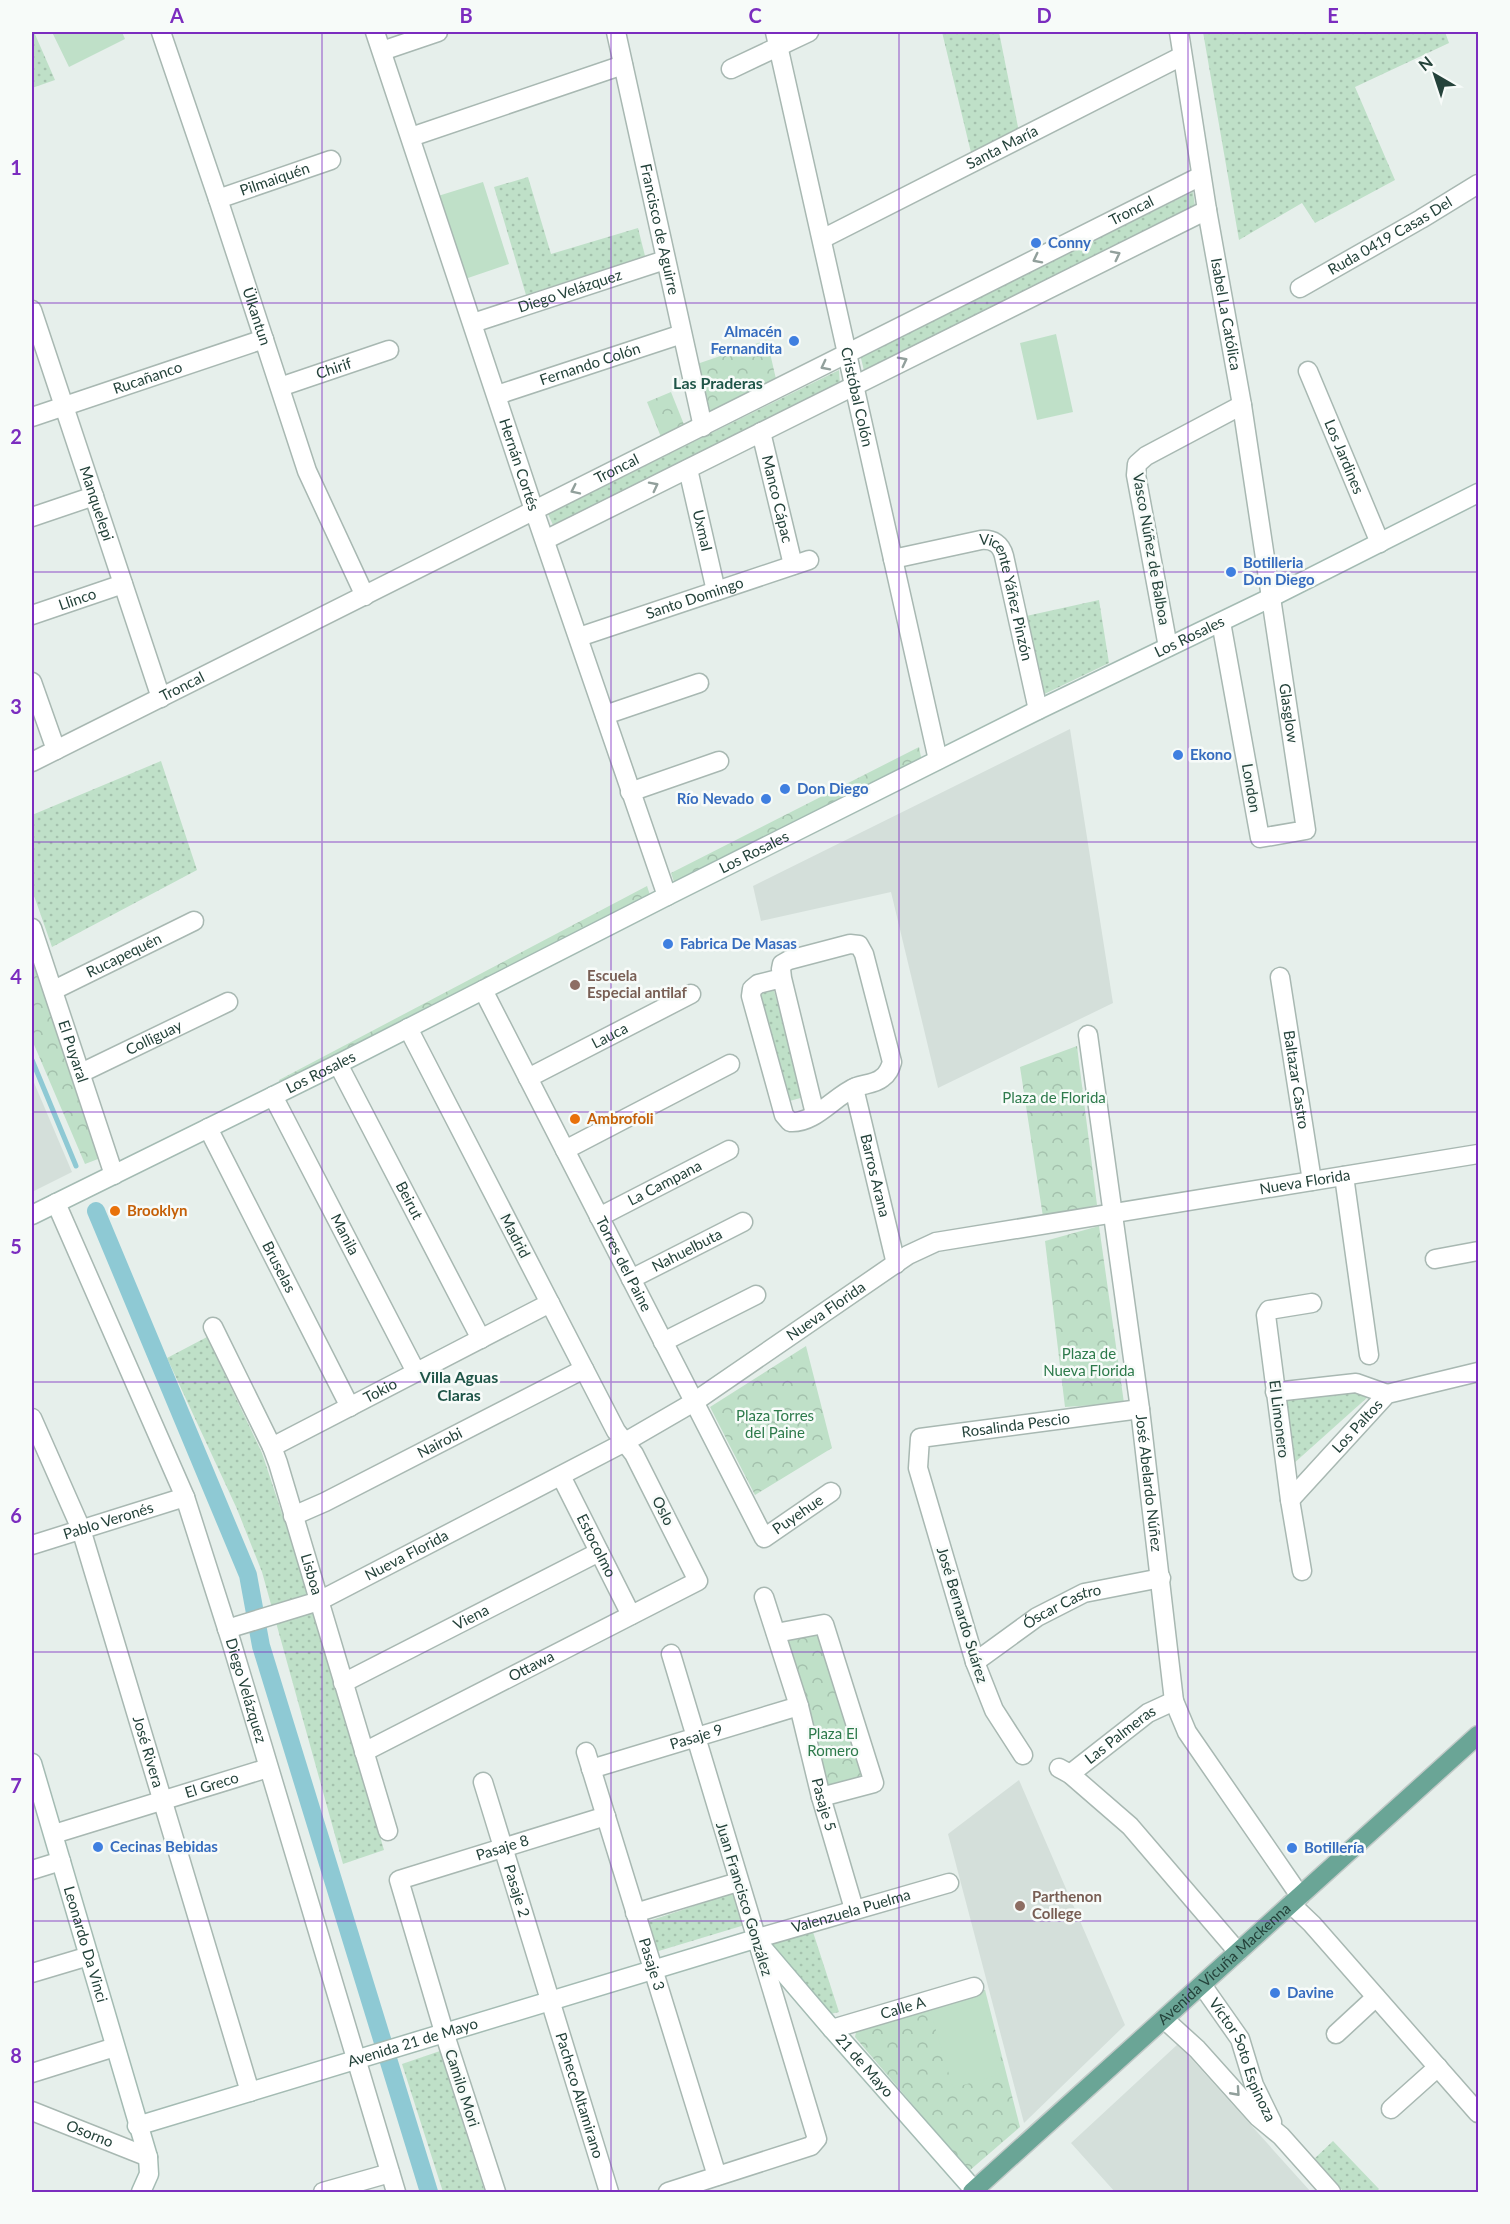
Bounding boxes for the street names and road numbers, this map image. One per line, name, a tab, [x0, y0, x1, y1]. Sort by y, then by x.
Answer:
street label: Santa María	[963, 121, 1041, 172]
street label: Pilmaiquén	[237, 158, 312, 199]
street label: Francisco de Aguirre	[637, 162, 684, 296]
street label: Troncal	[1106, 191, 1156, 229]
street label: Ruda 0419 Casas Del	[1324, 192, 1455, 278]
street label: Isabel La Católica	[1208, 256, 1246, 372]
street label: Diego Velázquez	[515, 265, 624, 316]
street label: Ülkantun	[239, 285, 275, 347]
street label: Fernando Colón	[537, 338, 642, 388]
street label: Cristóbal Colón	[838, 345, 878, 448]
street label: Chirif	[314, 353, 354, 382]
street label: Rucañanco	[110, 357, 184, 397]
street label: Hernán Cortés	[496, 416, 544, 513]
street label: Los Jardines	[1321, 416, 1368, 496]
street label: Troncal	[591, 449, 641, 487]
street label: Manco Cápac	[759, 453, 797, 544]
street label: Manquelepi	[77, 464, 118, 543]
street label: Vasco Núñez de Balboa	[1130, 471, 1174, 626]
street label: Uxmal	[690, 508, 717, 553]
street label: Vicente Yáñez Pinzón	[979, 530, 1037, 662]
street label: Santo Domingo	[643, 573, 746, 622]
street label: Llinco	[56, 584, 98, 613]
street label: Los Rosales	[1151, 611, 1227, 660]
street label: Troncal	[156, 667, 207, 704]
street label: Glasglow	[1276, 682, 1303, 744]
street label: London	[1239, 762, 1265, 814]
street label: Los Rosales	[716, 827, 791, 876]
street label: Rucapequén	[83, 929, 164, 981]
street label: Colliguay	[122, 1016, 185, 1058]
street label: El Puyaral	[55, 1018, 93, 1085]
street label: Lauca	[588, 1018, 630, 1052]
street label: Baltazar Castro	[1280, 1029, 1314, 1130]
street label: Los Rosales	[283, 1047, 358, 1096]
street label: Barros Arana	[857, 1132, 894, 1219]
street label: La Campana	[624, 1156, 704, 1209]
street label: Nueva Florida	[1258, 1165, 1351, 1197]
street label: Beirut	[393, 1178, 428, 1223]
street label: Manila	[328, 1210, 364, 1258]
street label: Madrid	[497, 1211, 535, 1261]
street label: Torres del Paine	[593, 1213, 656, 1314]
street label: Nahuelbuta	[648, 1224, 725, 1275]
street label: Bruselas	[259, 1238, 300, 1295]
street label: Nueva Florida	[783, 1277, 868, 1344]
street label: Tokio	[360, 1374, 400, 1406]
street label: El Limonero	[1266, 1379, 1294, 1459]
street label: Los Paltos	[1328, 1395, 1386, 1456]
street label: Rosalinda Pescio	[960, 1408, 1071, 1440]
street label: José Abelardo Núñez	[1133, 1413, 1167, 1553]
street label: Nairobi	[414, 1423, 465, 1461]
street label: Puyehue	[769, 1490, 826, 1538]
street label: Oslo	[649, 1493, 679, 1528]
street label: Pablo Veronés	[61, 1498, 155, 1543]
street label: Estocolmo	[573, 1510, 621, 1580]
street label: Nueva Florida	[361, 1525, 451, 1584]
street label: José Bernardo Suárez	[934, 1545, 992, 1685]
street label: Lisboa	[298, 1551, 327, 1597]
street label: Óscar Castro	[1019, 1580, 1102, 1632]
street label: Viena	[450, 1600, 492, 1633]
street label: Diego Velázquez	[223, 1636, 271, 1745]
street label: Ottawa	[505, 1646, 557, 1685]
street label: Las Palmeras	[1081, 1701, 1158, 1767]
street label: José Rivera	[130, 1714, 168, 1790]
street label: Pasaje 9	[667, 1720, 725, 1753]
street label: El Greco	[182, 1768, 241, 1801]
street label: Pasaje 5	[809, 1776, 840, 1833]
street label: Juan Francisco González	[713, 1820, 777, 1978]
street label: Pasaje 8	[474, 1830, 531, 1864]
street label: Pasaje 2	[501, 1862, 534, 1919]
street label: Leonardo Da Vinci	[61, 1884, 112, 2004]
street label: Valenzuela Puelma	[789, 1885, 912, 1936]
street label: Avenida Vicuña Mackenna	[1153, 1899, 1294, 2028]
street label: Pasaje 3	[636, 1935, 669, 1992]
street label: Calle A	[878, 1992, 928, 2022]
street label: Víctor Soto Espinoza	[1206, 1994, 1280, 2124]
street label: Avenida 21 de Mayo	[345, 2013, 480, 2070]
street label: Pacheco Altamirano	[552, 2030, 608, 2160]
street label: 21 de Mayo	[832, 2030, 898, 2100]
street label: Camilo Mori	[442, 2047, 484, 2129]
street label: Osorno	[64, 2115, 116, 2150]

